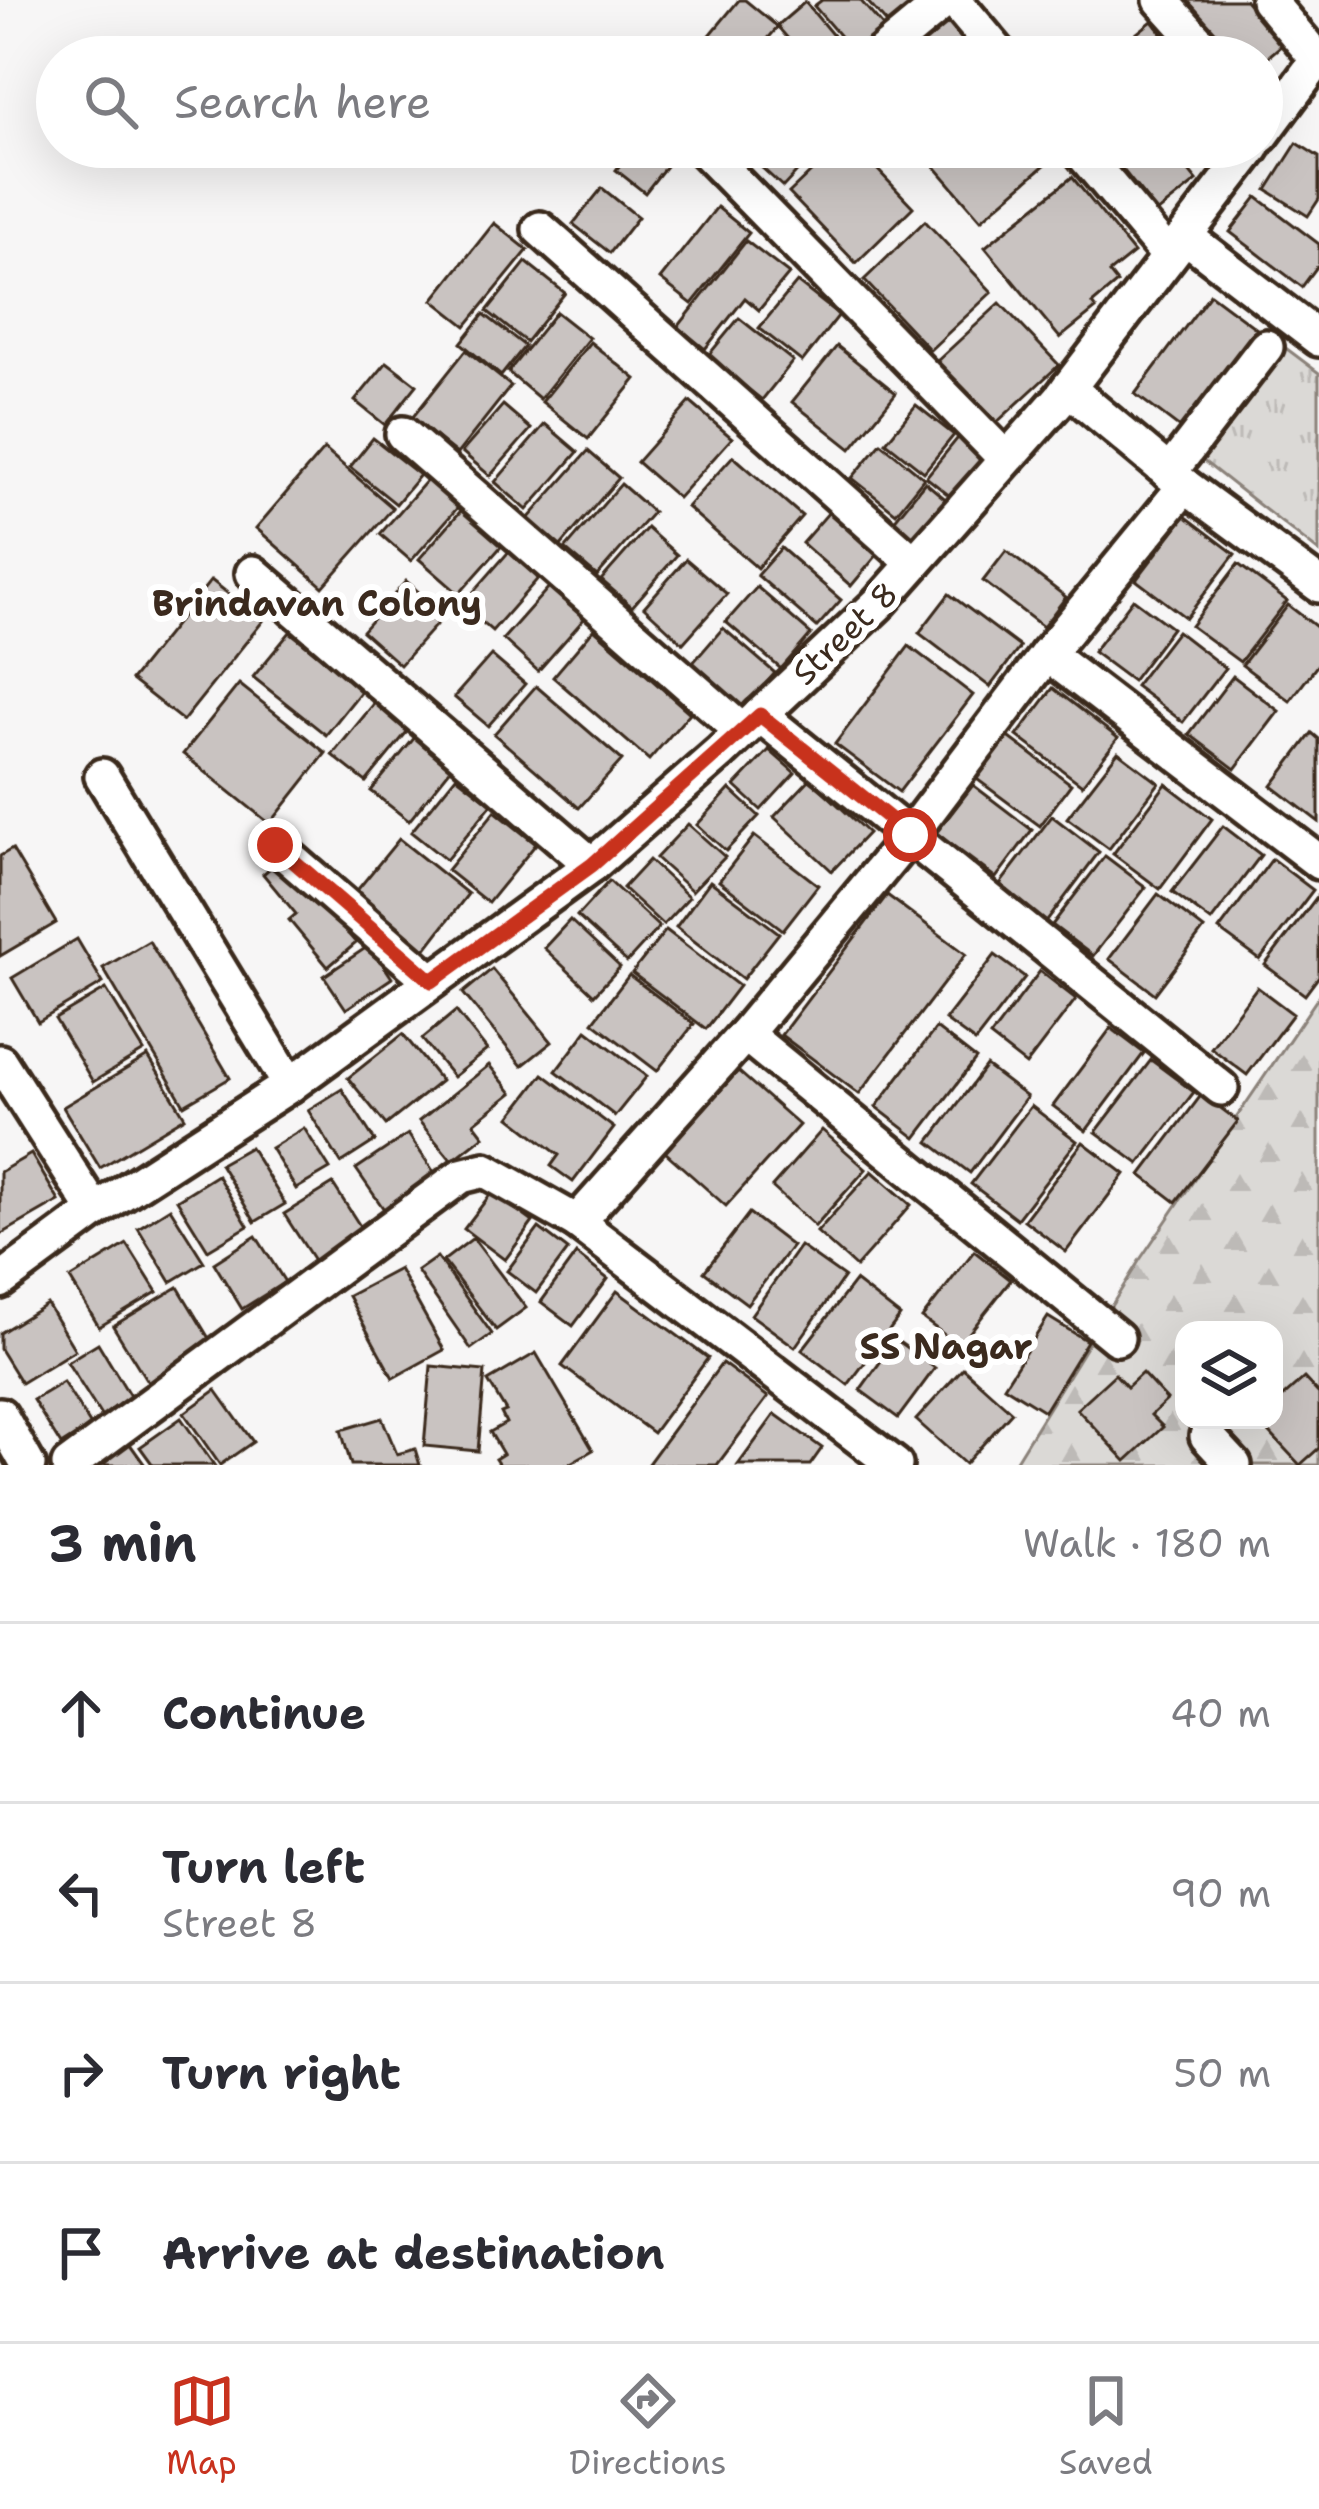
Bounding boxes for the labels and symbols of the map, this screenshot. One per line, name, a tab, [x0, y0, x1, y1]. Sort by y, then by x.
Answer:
street label: Street 8	[782, 571, 908, 695]
district label: Brindavan Colony	[152, 579, 482, 628]
route start	[883, 808, 937, 862]
route end	[248, 818, 302, 872]
district label: SS Nagar	[859, 1322, 1033, 1371]

